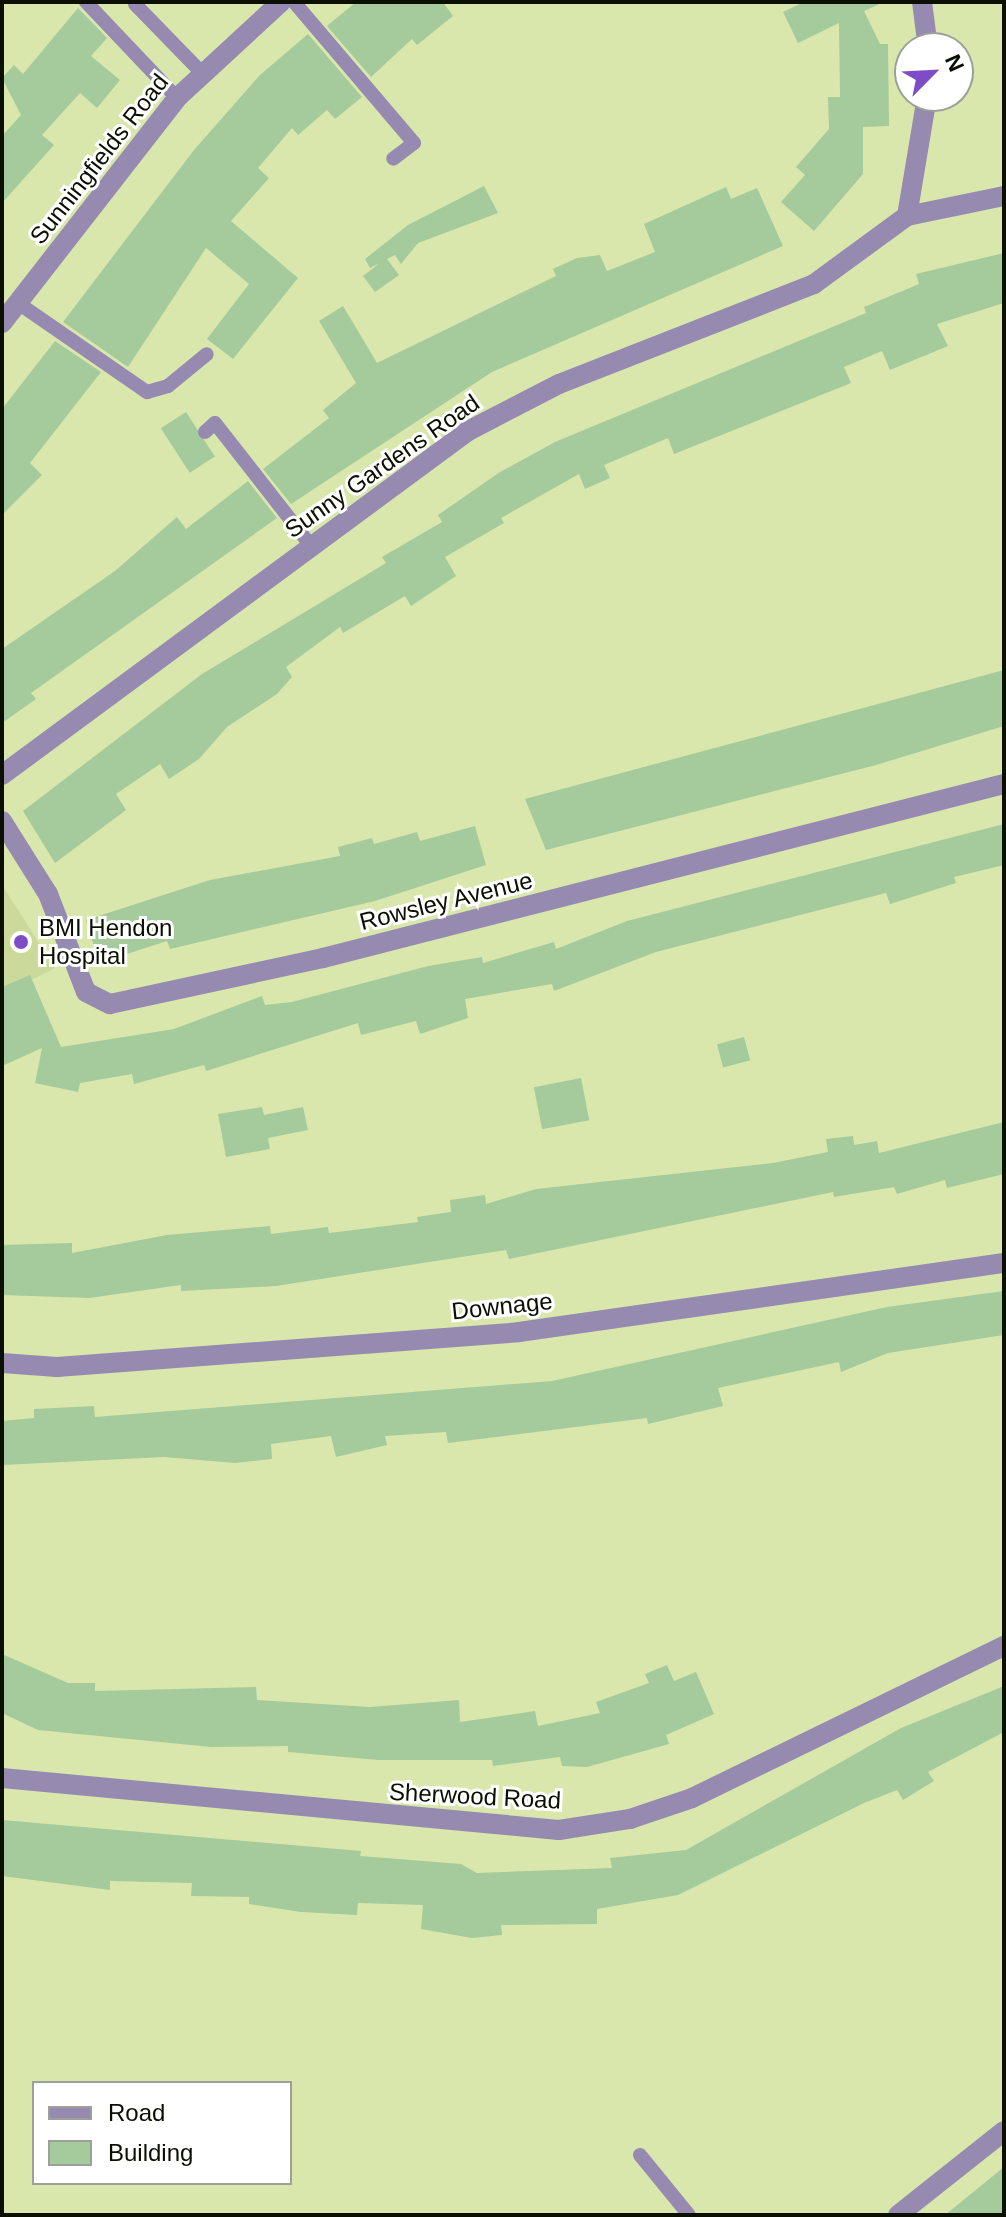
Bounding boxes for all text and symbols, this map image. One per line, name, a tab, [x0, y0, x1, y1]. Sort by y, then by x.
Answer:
north arrow	[894, 32, 974, 112]
text: N	[940, 50, 969, 75]
street label: Sunningfields Road	[24, 68, 174, 250]
street label: Sunny Gardens Road	[279, 388, 485, 544]
street label: Rowsley Avenue	[356, 865, 536, 937]
place label: BMI Hendon Hospital	[39, 914, 172, 970]
marker: BMI Hendon Hospital	[10, 931, 32, 953]
street label: Downage	[450, 1286, 554, 1326]
street label: Sherwood Road	[388, 1777, 562, 1815]
legend	[32, 2081, 292, 2185]
text: Road	[108, 2099, 165, 2126]
text: Building	[108, 2139, 193, 2166]

